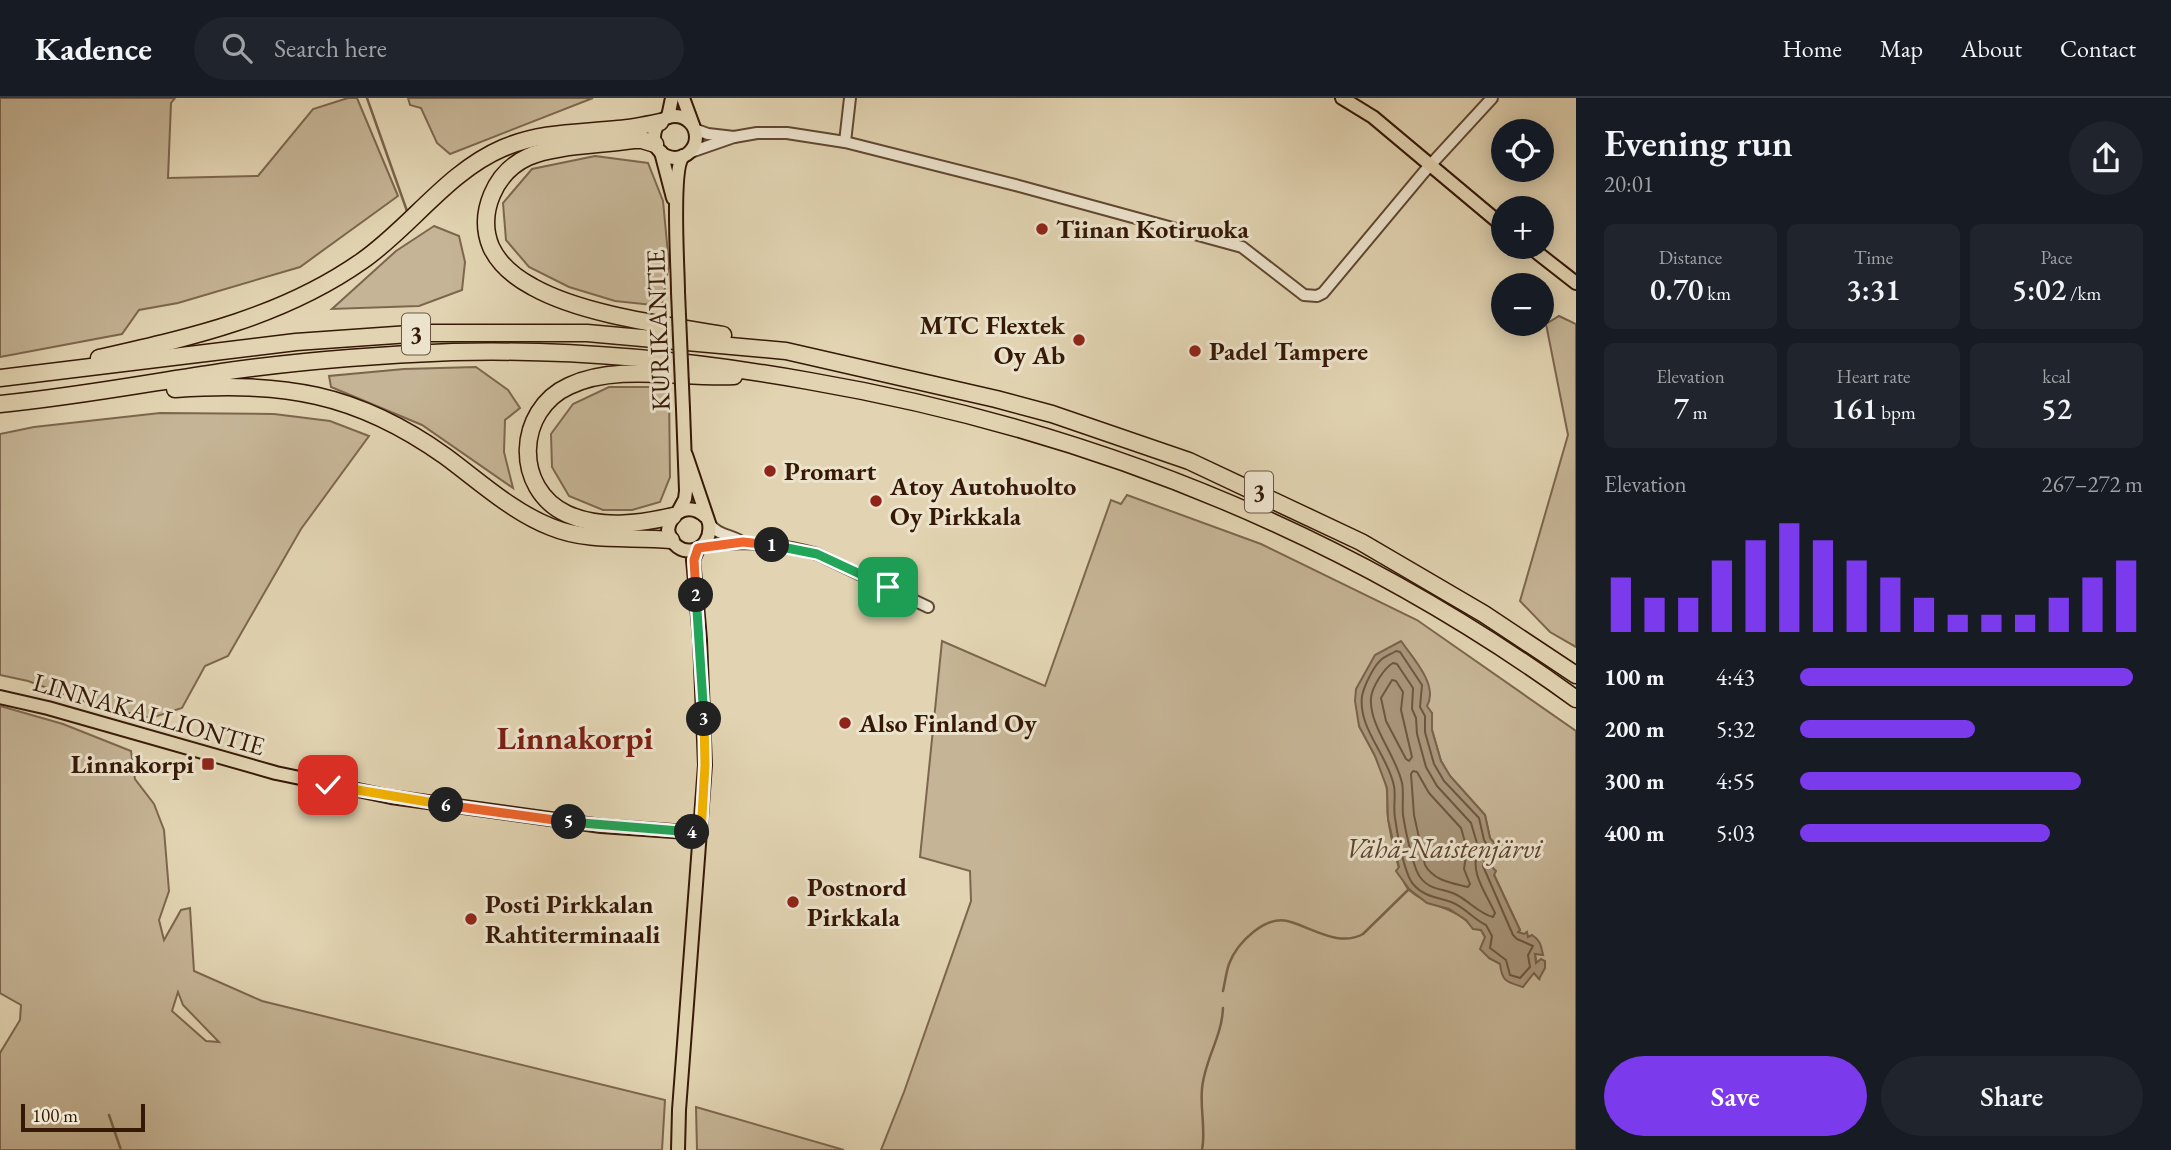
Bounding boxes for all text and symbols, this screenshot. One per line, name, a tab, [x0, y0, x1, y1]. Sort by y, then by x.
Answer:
search box	[194, 17, 684, 80]
text: Kadence	[35, 27, 152, 70]
icon: search	[218, 29, 256, 67]
text: Search here	[274, 31, 387, 65]
text: Home	[1782, 33, 1842, 64]
text: Map	[1880, 33, 1923, 64]
text: About	[1961, 33, 2022, 64]
text: Contact	[2060, 33, 2136, 64]
text: Evening run	[1604, 118, 1793, 167]
map controls	[1491, 119, 1554, 336]
button: locate	[1491, 119, 1554, 182]
button: share	[2069, 121, 2143, 195]
text: 20:01	[1604, 169, 1654, 199]
button: +	[1491, 196, 1554, 259]
place label: Tiinan Kotiruoka	[1056, 212, 1249, 246]
marker: Tiinan Kotiruoka	[1034, 221, 1050, 237]
text: Distance	[1659, 245, 1722, 270]
text: Time	[1854, 245, 1893, 270]
text: Pace	[2041, 245, 2072, 270]
street label: KURIKANTIE	[638, 248, 678, 411]
text: 0.70	[1650, 270, 1703, 309]
text: 3:31	[1846, 270, 1901, 309]
text: 5:02	[2012, 270, 2066, 309]
button: −	[1491, 273, 1554, 336]
text: km	[1703, 281, 1731, 306]
text: /km	[2066, 281, 2101, 306]
place label: MTC Flextek Oy Ab	[919, 308, 1066, 372]
road number: 3	[402, 314, 430, 354]
marker: MTC Flextek Oy Ab	[1071, 332, 1087, 348]
place label: Padel Tampere	[1209, 334, 1368, 368]
marker: Padel Tampere	[1187, 343, 1203, 359]
text: Elevation	[1656, 364, 1725, 389]
text: Heart rate	[1837, 364, 1910, 389]
text: kcal	[2042, 364, 2071, 389]
text: 7	[1674, 389, 1689, 428]
text: 161	[1831, 389, 1877, 428]
text: 52	[2041, 389, 2072, 428]
text: m	[1689, 400, 1707, 425]
text: bpm	[1877, 400, 1916, 425]
place label: Promart	[784, 454, 876, 488]
marker: Promart	[762, 463, 778, 479]
place label: Atoy Autohuolto Oy Pirkkala	[889, 469, 1076, 533]
text: Elevation	[1604, 469, 1687, 499]
text: 267–272 m	[2042, 469, 2143, 499]
road number: 3	[1245, 472, 1273, 512]
marker: Atoy Autohuolto Oy Pirkkala	[868, 493, 884, 509]
pin: 1	[754, 528, 790, 562]
text: 1	[766, 532, 777, 557]
pin	[858, 557, 918, 617]
icon: arrive	[869, 568, 907, 606]
pin: 2	[678, 578, 714, 612]
text: 2	[690, 582, 701, 607]
text: 100 m	[1604, 662, 1665, 692]
text: 4:43	[1716, 662, 1755, 692]
street label: LINNAKALLIONTIE	[29, 665, 269, 763]
pin: 3	[686, 702, 722, 736]
text: 3	[698, 706, 709, 731]
place label: Also Finland Oy	[858, 706, 1037, 740]
text: 200 m	[1604, 714, 1665, 744]
text: 5:32	[1716, 714, 1755, 744]
marker: Also Finland Oy	[837, 715, 853, 731]
district label: Linnakorpi	[497, 716, 653, 759]
place label: Linnakorpi	[71, 747, 194, 781]
pin	[298, 755, 358, 815]
marker: Linnakorpi	[200, 756, 216, 772]
icon: check	[309, 766, 347, 804]
text: 300 m	[1604, 766, 1665, 796]
text: 4:55	[1716, 766, 1755, 796]
pin: 6	[428, 788, 464, 822]
text: 6	[440, 792, 451, 817]
pin: 5	[552, 804, 586, 840]
text: 5	[563, 809, 574, 834]
pin: 4	[674, 814, 710, 850]
text: 400 m	[1604, 818, 1665, 848]
text: 5:03	[1716, 818, 1755, 848]
text: 4	[686, 819, 697, 844]
water label: Vähä-Naistenjärvi	[1346, 830, 1544, 866]
place label: Postnord Pirkkala	[807, 870, 907, 934]
place label: Posti Pirkkalan Rahtiterminaali	[485, 887, 661, 951]
marker: Postnord Pirkkala	[785, 894, 801, 910]
marker: Posti Pirkkalan Rahtiterminaali	[463, 911, 479, 927]
button: Save	[1604, 1056, 1867, 1136]
button: Share	[1881, 1056, 2143, 1136]
scale bar	[21, 1101, 145, 1133]
text: 100 m	[32, 1103, 78, 1128]

